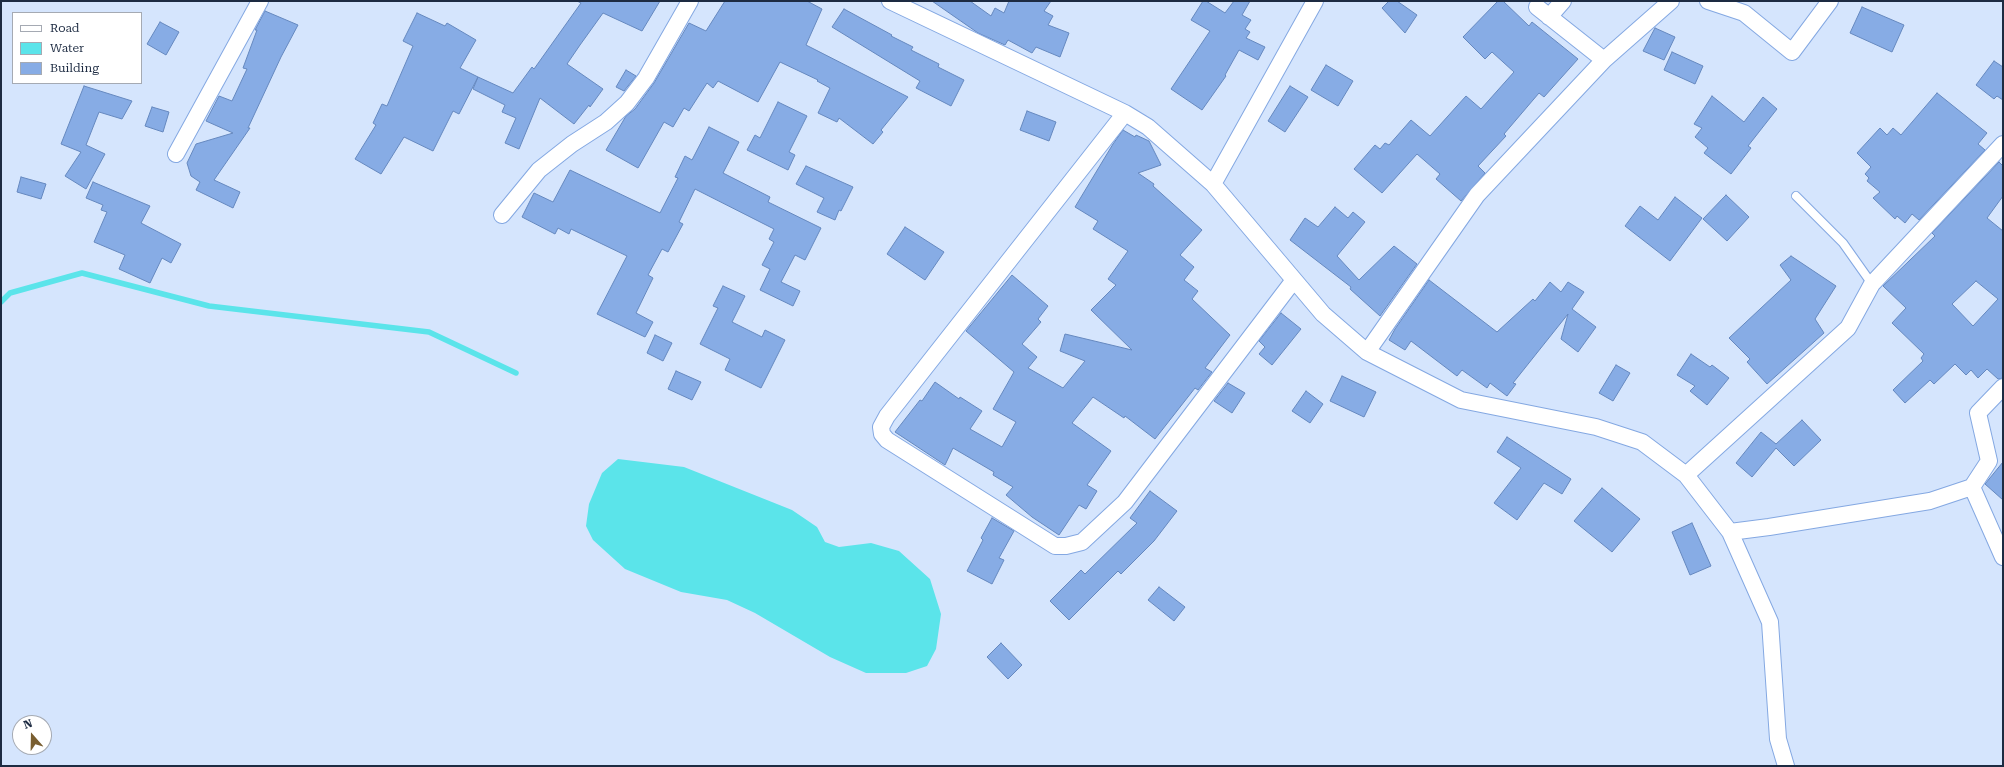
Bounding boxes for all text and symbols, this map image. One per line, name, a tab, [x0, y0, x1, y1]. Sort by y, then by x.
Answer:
legend	[12, 12, 142, 84]
text: Road	[50, 21, 79, 35]
text: Water	[50, 41, 84, 55]
text: Building	[50, 61, 99, 75]
north arrow	[12, 715, 52, 755]
text: N	[22, 717, 34, 732]

